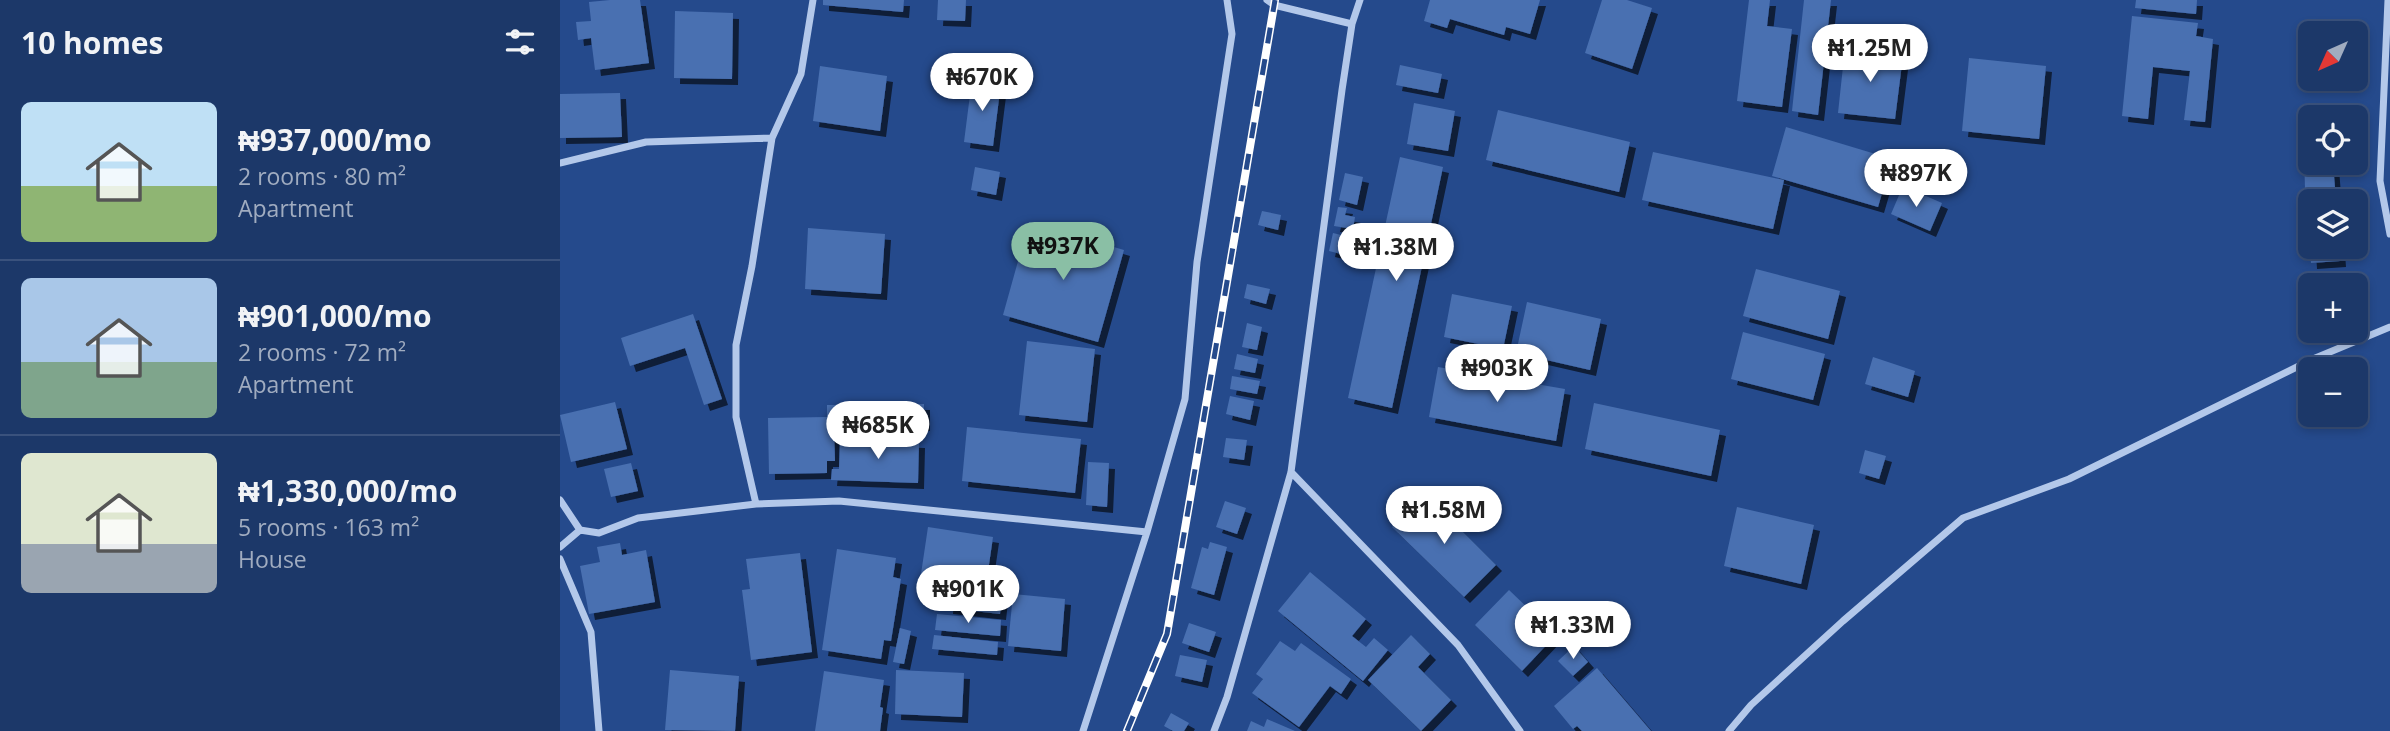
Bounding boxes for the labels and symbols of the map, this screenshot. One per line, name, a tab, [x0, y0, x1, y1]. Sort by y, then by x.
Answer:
north arrow	[2298, 21, 2368, 91]
pin: ₦1.25M	[1813, 24, 1927, 84]
pin: ₦670K	[933, 54, 1031, 113]
pin: ₦897K	[1867, 150, 1965, 209]
pin: ₦937K	[1014, 222, 1112, 282]
pin: ₦1.38M	[1339, 224, 1453, 283]
pin: ₦903K	[1448, 344, 1546, 404]
pin: ₦685K	[829, 402, 927, 461]
pin: ₦1.58M	[1387, 486, 1501, 546]
pin: ₦901K	[919, 566, 1017, 625]
pin: ₦1.33M	[1516, 602, 1630, 661]

